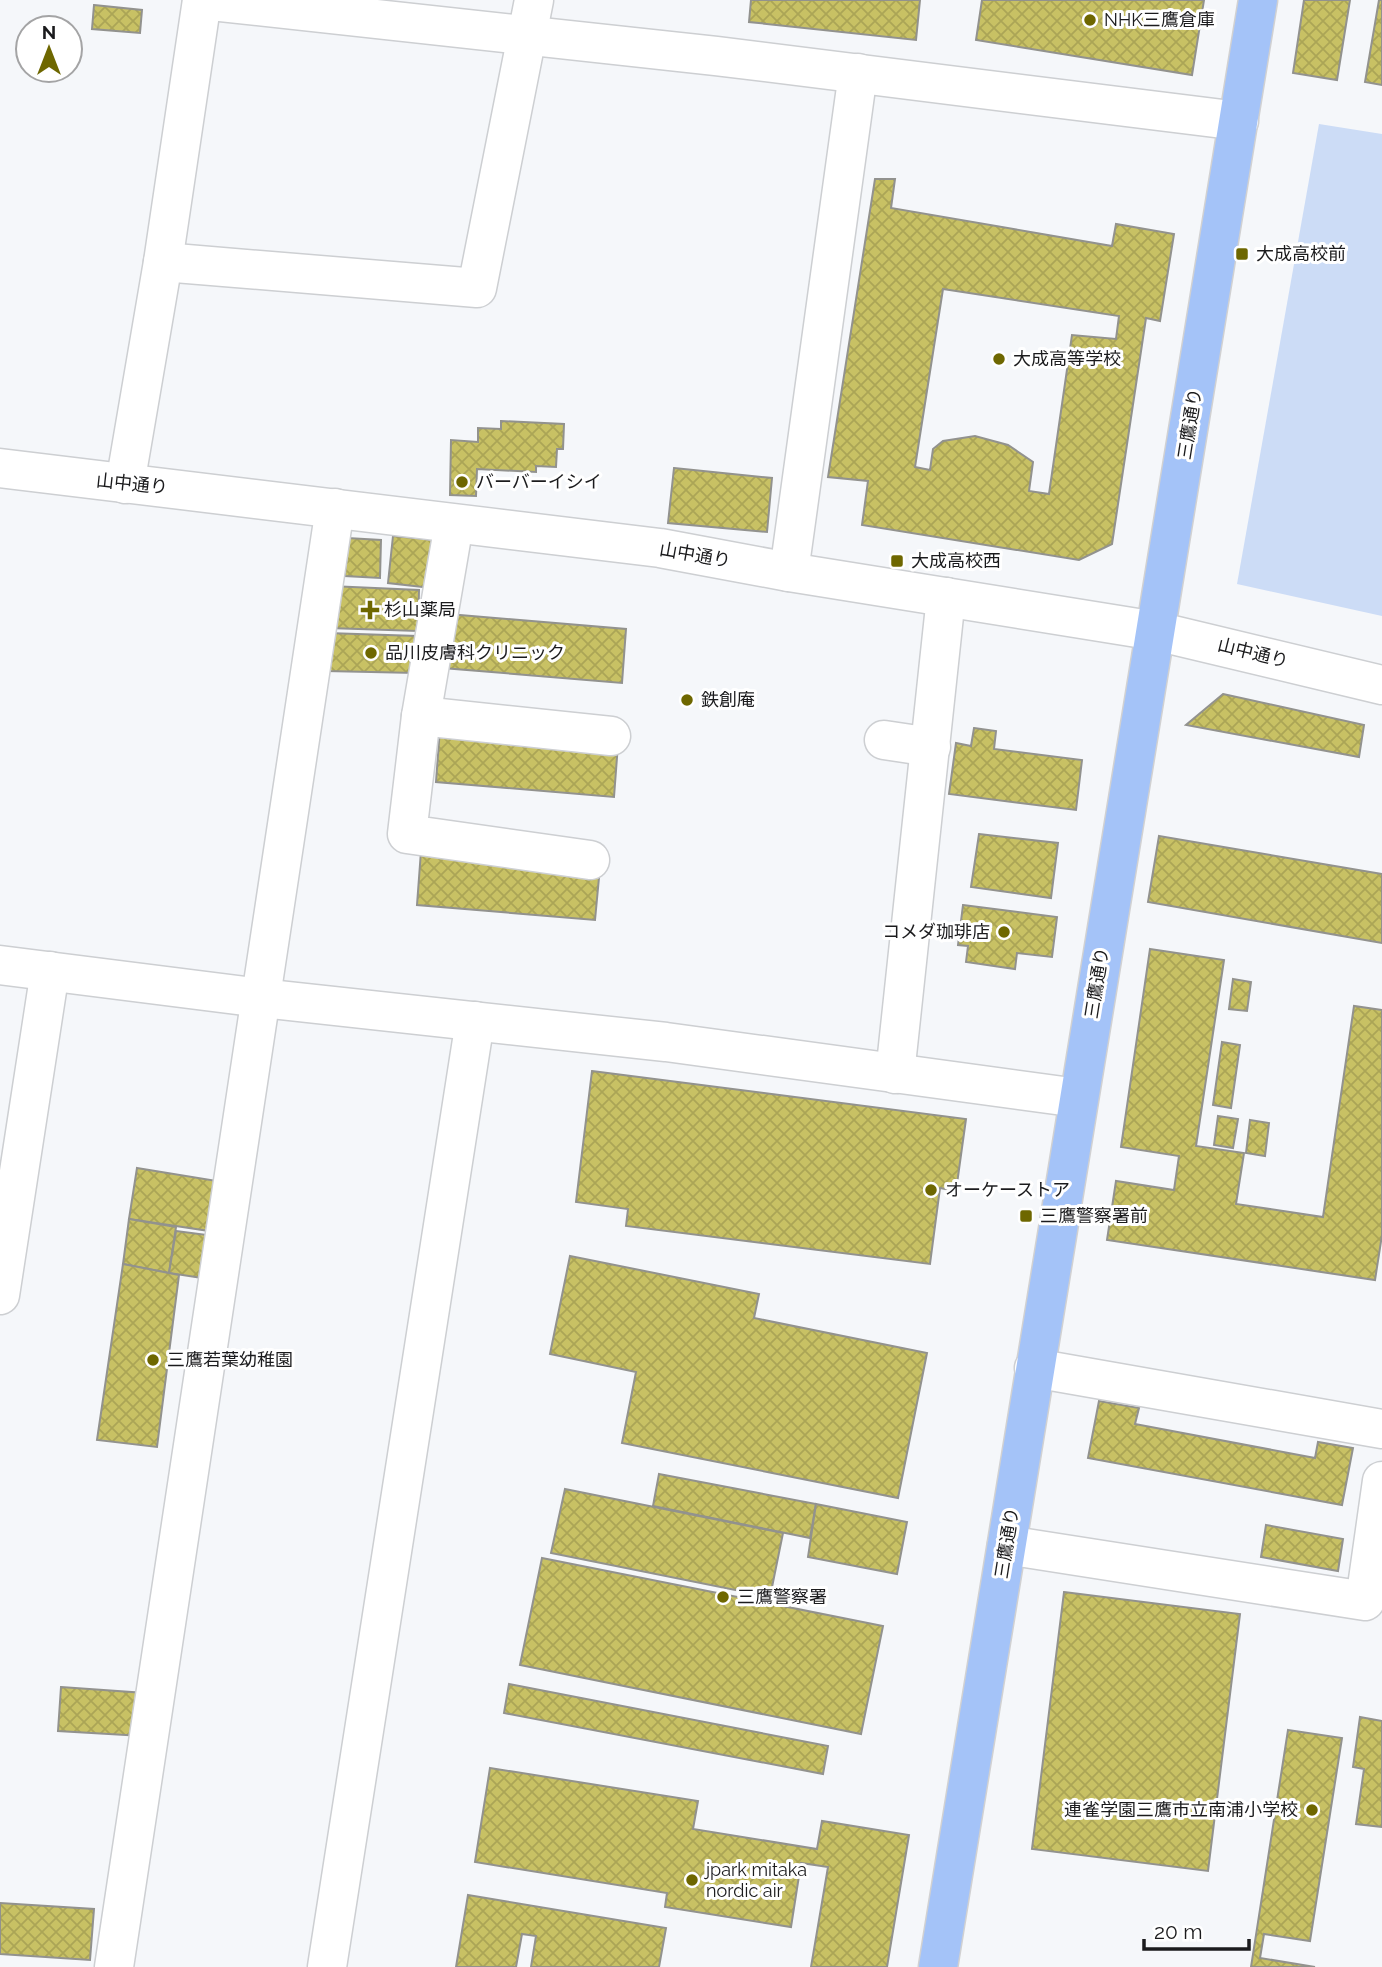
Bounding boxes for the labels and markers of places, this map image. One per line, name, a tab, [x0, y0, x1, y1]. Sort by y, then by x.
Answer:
place label: NHK三鷹倉庫	[1104, 9, 1215, 30]
marker: NHK三鷹倉庫	[1082, 12, 1098, 28]
place label: 大成高校前	[1256, 243, 1346, 264]
marker: 大成高校前	[1234, 246, 1250, 262]
place label: 大成高等学校	[1013, 348, 1121, 369]
marker: 大成高等学校	[991, 351, 1007, 367]
place label: バーバーイシイ	[476, 471, 602, 492]
marker: バーバーイシイ	[454, 474, 470, 490]
place label: 大成高校西	[911, 550, 1001, 571]
marker: 大成高校西	[889, 553, 905, 569]
place label: 杉山薬局	[384, 599, 456, 620]
marker: 杉山薬局	[362, 602, 378, 618]
place label: 品川皮膚科クリニック	[385, 642, 565, 663]
marker: 品川皮膚科クリニック	[363, 645, 379, 661]
place label: 鉄創庵	[701, 689, 755, 710]
marker: 鉄創庵	[679, 692, 695, 708]
place label: コメダ珈琲店	[882, 921, 990, 942]
marker: コメダ珈琲店	[996, 924, 1012, 940]
place label: オーケーストア	[945, 1179, 1070, 1200]
marker: オーケーストア	[923, 1182, 939, 1198]
place label: 三鷹警察署前	[1040, 1205, 1148, 1226]
marker: 三鷹警察署前	[1018, 1208, 1034, 1224]
place label: 三鷹若葉幼稚園	[167, 1349, 293, 1370]
marker: 三鷹若葉幼稚園	[145, 1352, 161, 1368]
place label: 三鷹警察署	[737, 1586, 827, 1607]
marker: 三鷹警察署	[715, 1589, 731, 1605]
place label: 連雀学園三鷹市立南浦小学校	[1064, 1799, 1298, 1820]
marker: 連雀学園三鷹市立南浦小学校	[1304, 1802, 1320, 1818]
place label: jpark mitaka nordic air	[703, 1859, 807, 1901]
marker: jpark mitaka nordic air	[684, 1872, 700, 1888]

